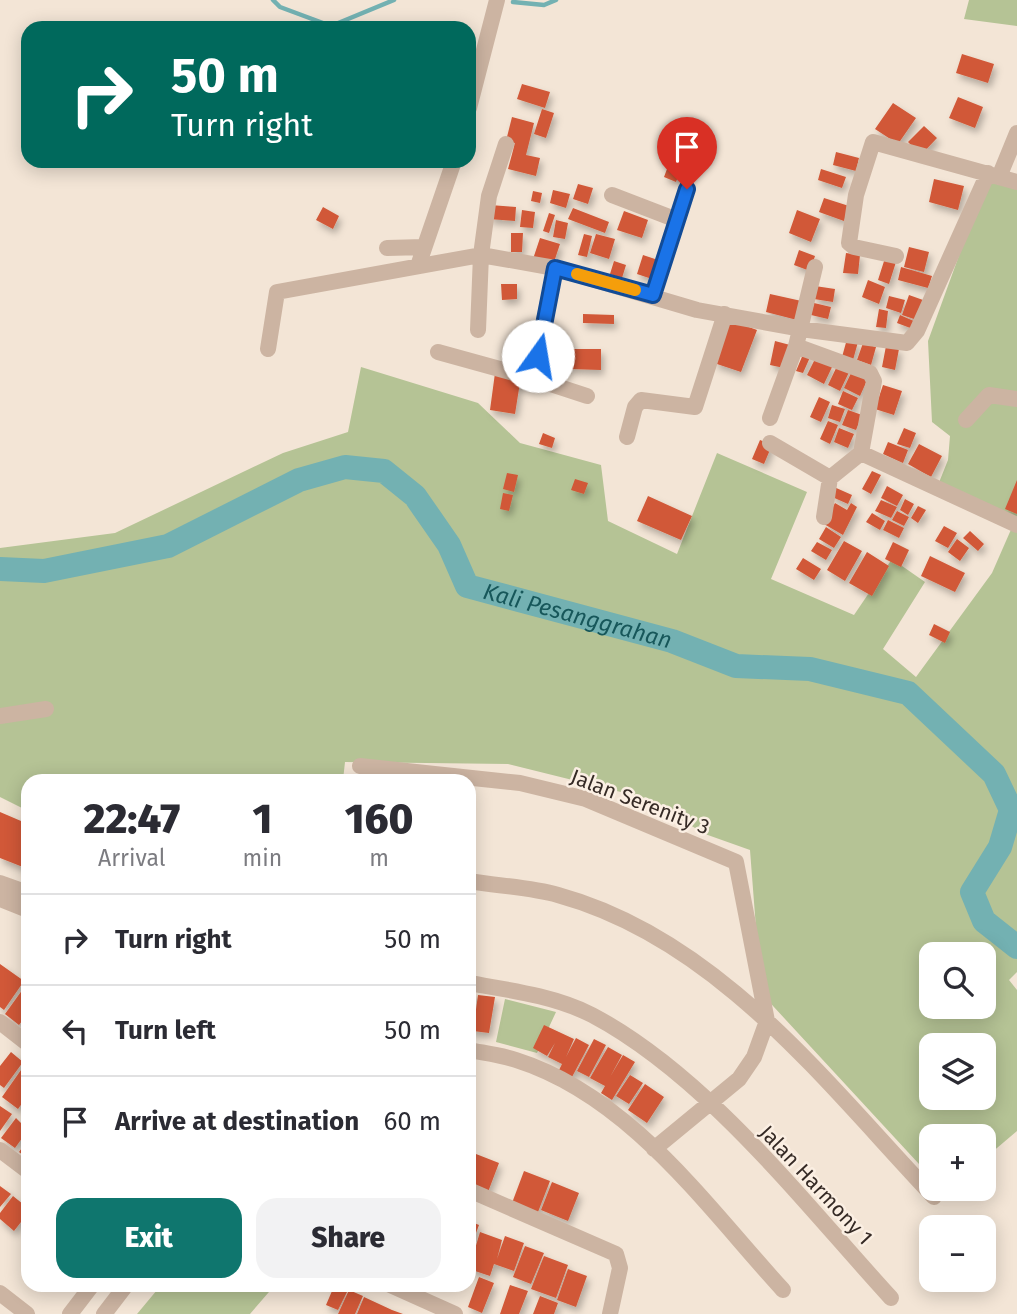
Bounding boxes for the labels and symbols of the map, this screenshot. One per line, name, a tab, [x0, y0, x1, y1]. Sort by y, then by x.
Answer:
pin	[657, 117, 717, 189]
position arrow	[501, 319, 575, 393]
water label: Kali Pesanggrahan	[480, 577, 675, 654]
street label: Jalan Serenity 3	[567, 764, 713, 840]
street label: Jalan Harmony 1	[754, 1120, 878, 1250]

